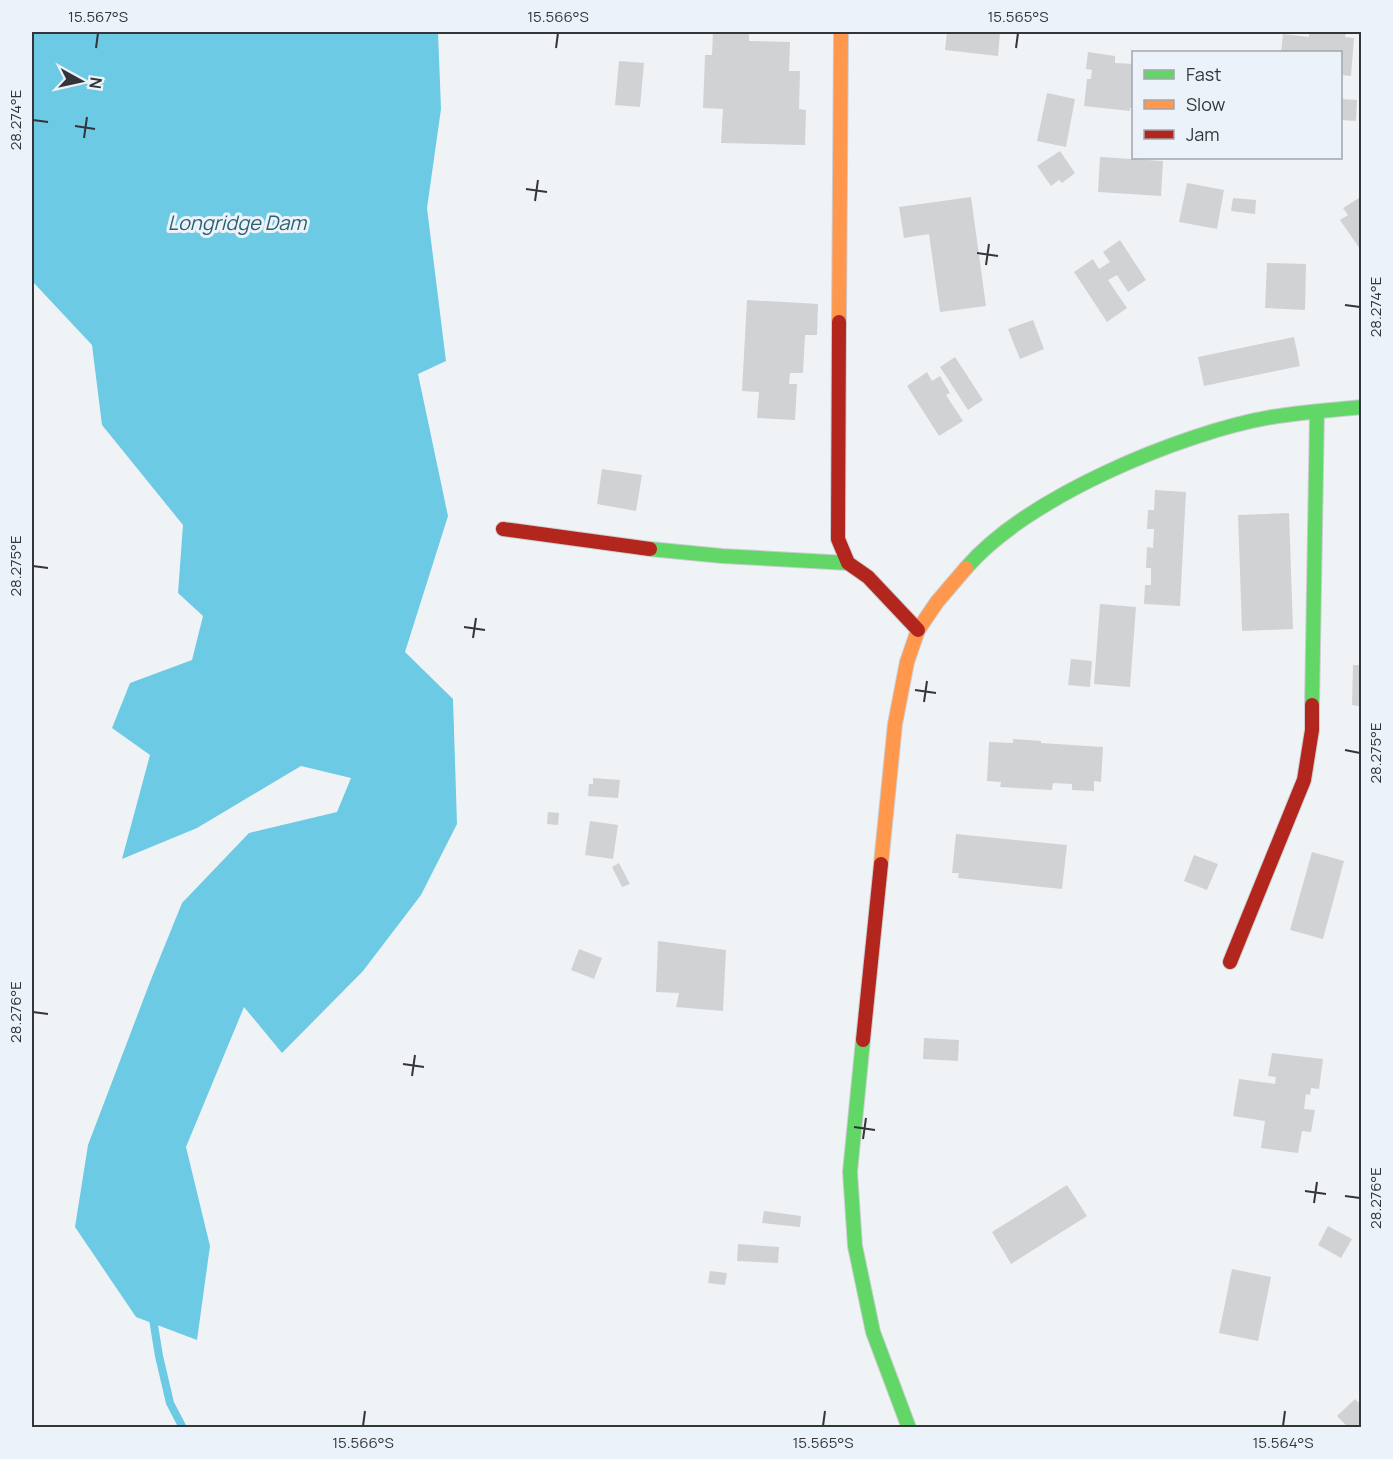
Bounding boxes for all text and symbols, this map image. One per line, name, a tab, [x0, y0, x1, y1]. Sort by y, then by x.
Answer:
text: 15.567°S	[68, 6, 128, 27]
text: 15.566°S	[527, 6, 589, 27]
text: 15.565°S	[988, 6, 1048, 27]
north arrow	[51, 51, 111, 111]
legend	[1132, 51, 1342, 159]
text: Fast	[1186, 62, 1221, 86]
text: N	[84, 76, 108, 90]
text: 28.274°E	[5, 90, 26, 150]
text: Slow	[1186, 92, 1226, 116]
text: Jam	[1186, 122, 1220, 146]
water label: Longridge Dam	[168, 209, 308, 236]
text: 28.274°E	[1365, 277, 1386, 337]
text: 28.275°E	[5, 535, 26, 597]
text: 28.275°E	[1365, 722, 1386, 784]
text: 28.276°E	[5, 981, 26, 1043]
text: 28.276°E	[1365, 1167, 1386, 1229]
text: 15.566°S	[332, 1432, 394, 1453]
text: 15.565°S	[793, 1432, 853, 1453]
text: 15.564°S	[1252, 1432, 1314, 1453]

